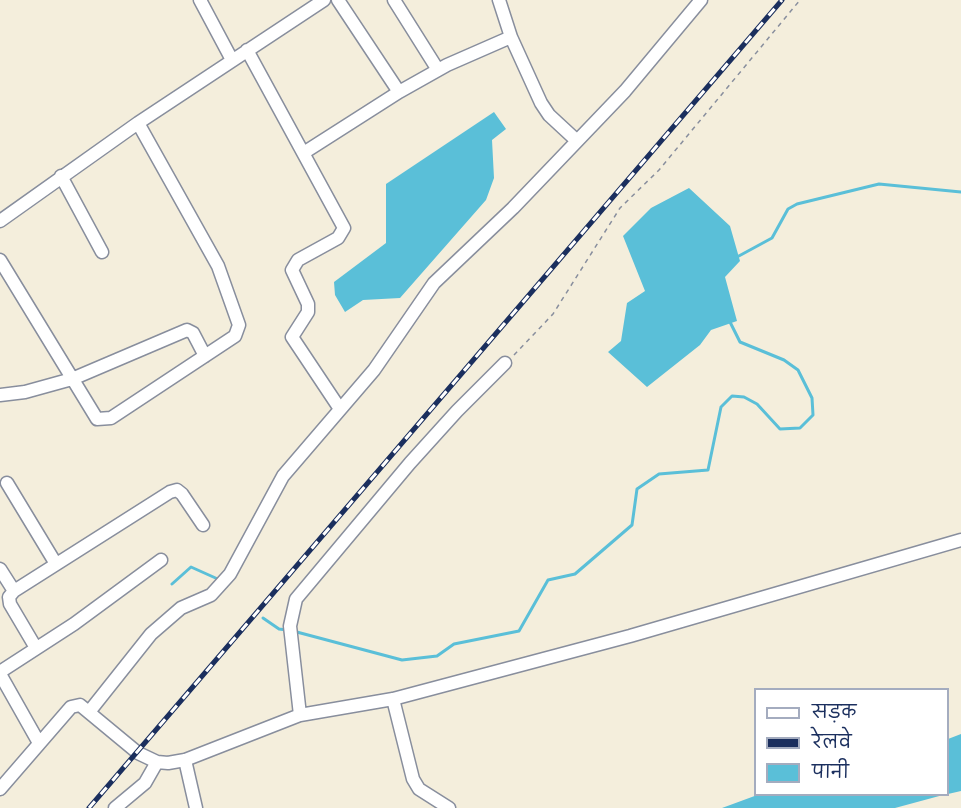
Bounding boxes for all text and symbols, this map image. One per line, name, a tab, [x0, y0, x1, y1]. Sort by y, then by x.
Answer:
legend	[754, 688, 949, 796]
text: सड़क	[812, 702, 856, 723]
text: रेलवे	[812, 732, 852, 753]
text: पानी	[812, 762, 849, 783]

